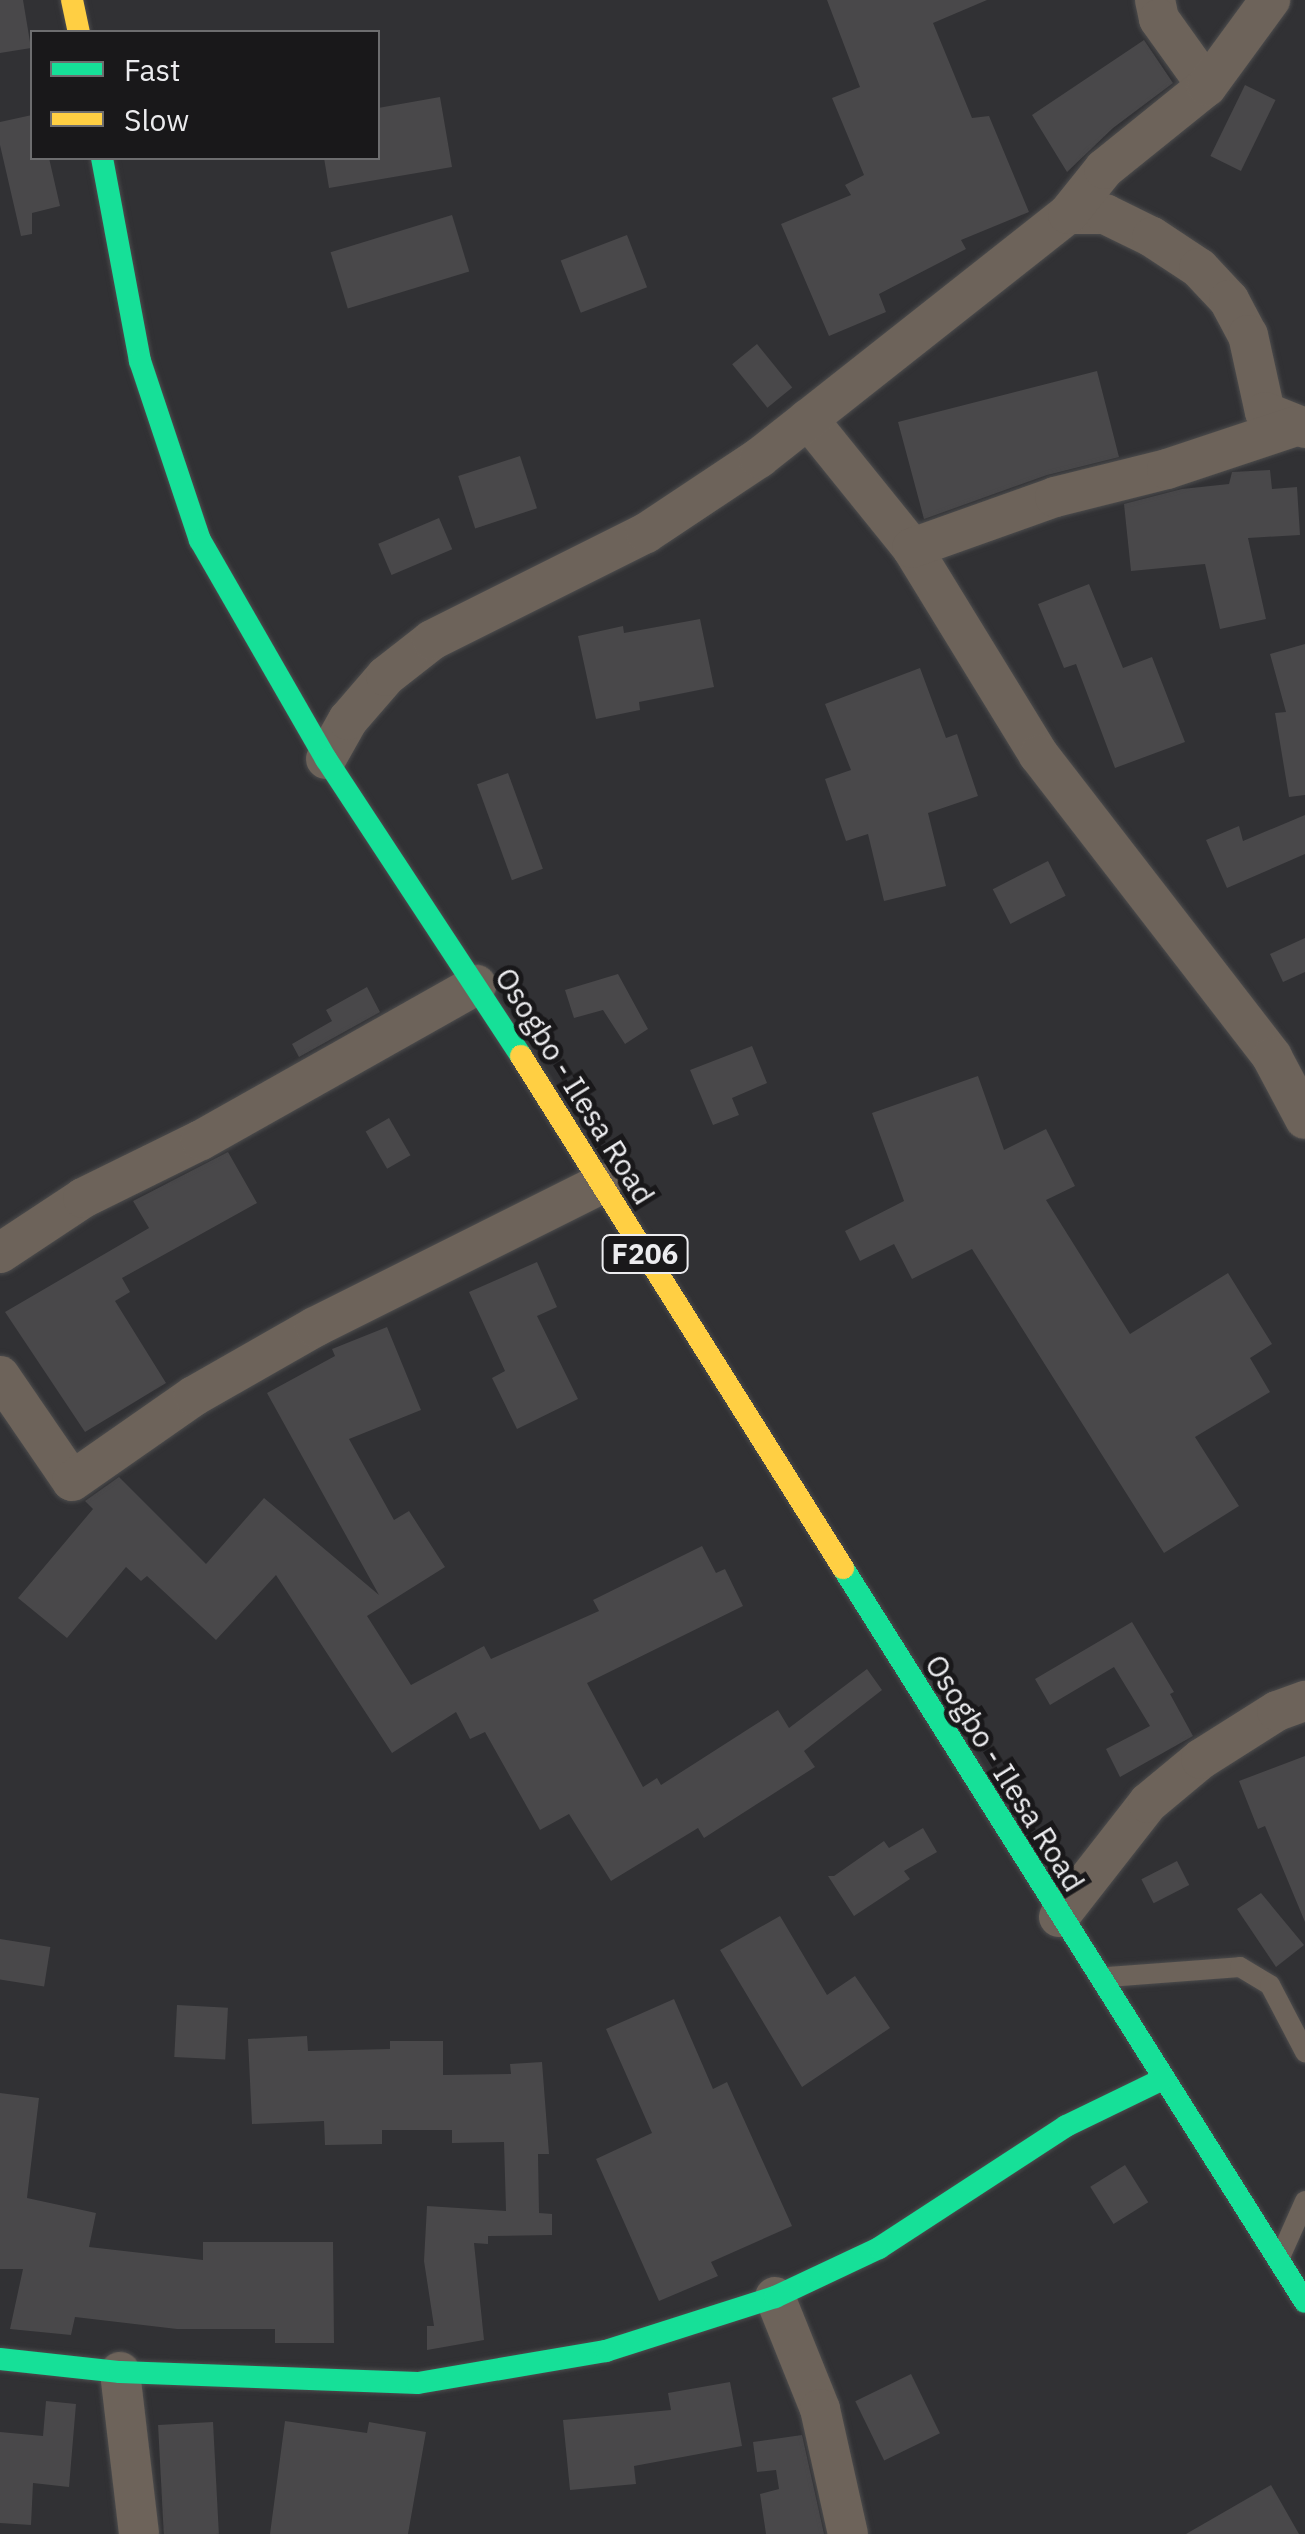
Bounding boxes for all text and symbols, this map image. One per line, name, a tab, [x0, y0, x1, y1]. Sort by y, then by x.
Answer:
legend	[30, 30, 380, 160]
text: Fast	[124, 50, 181, 89]
text: Slow	[124, 100, 189, 139]
street label: Osogbo - Ilesa Road	[488, 961, 662, 1211]
road number: F206	[600, 1231, 690, 1277]
street label: Osogbo - Ilesa Road	[918, 1648, 1092, 1898]

